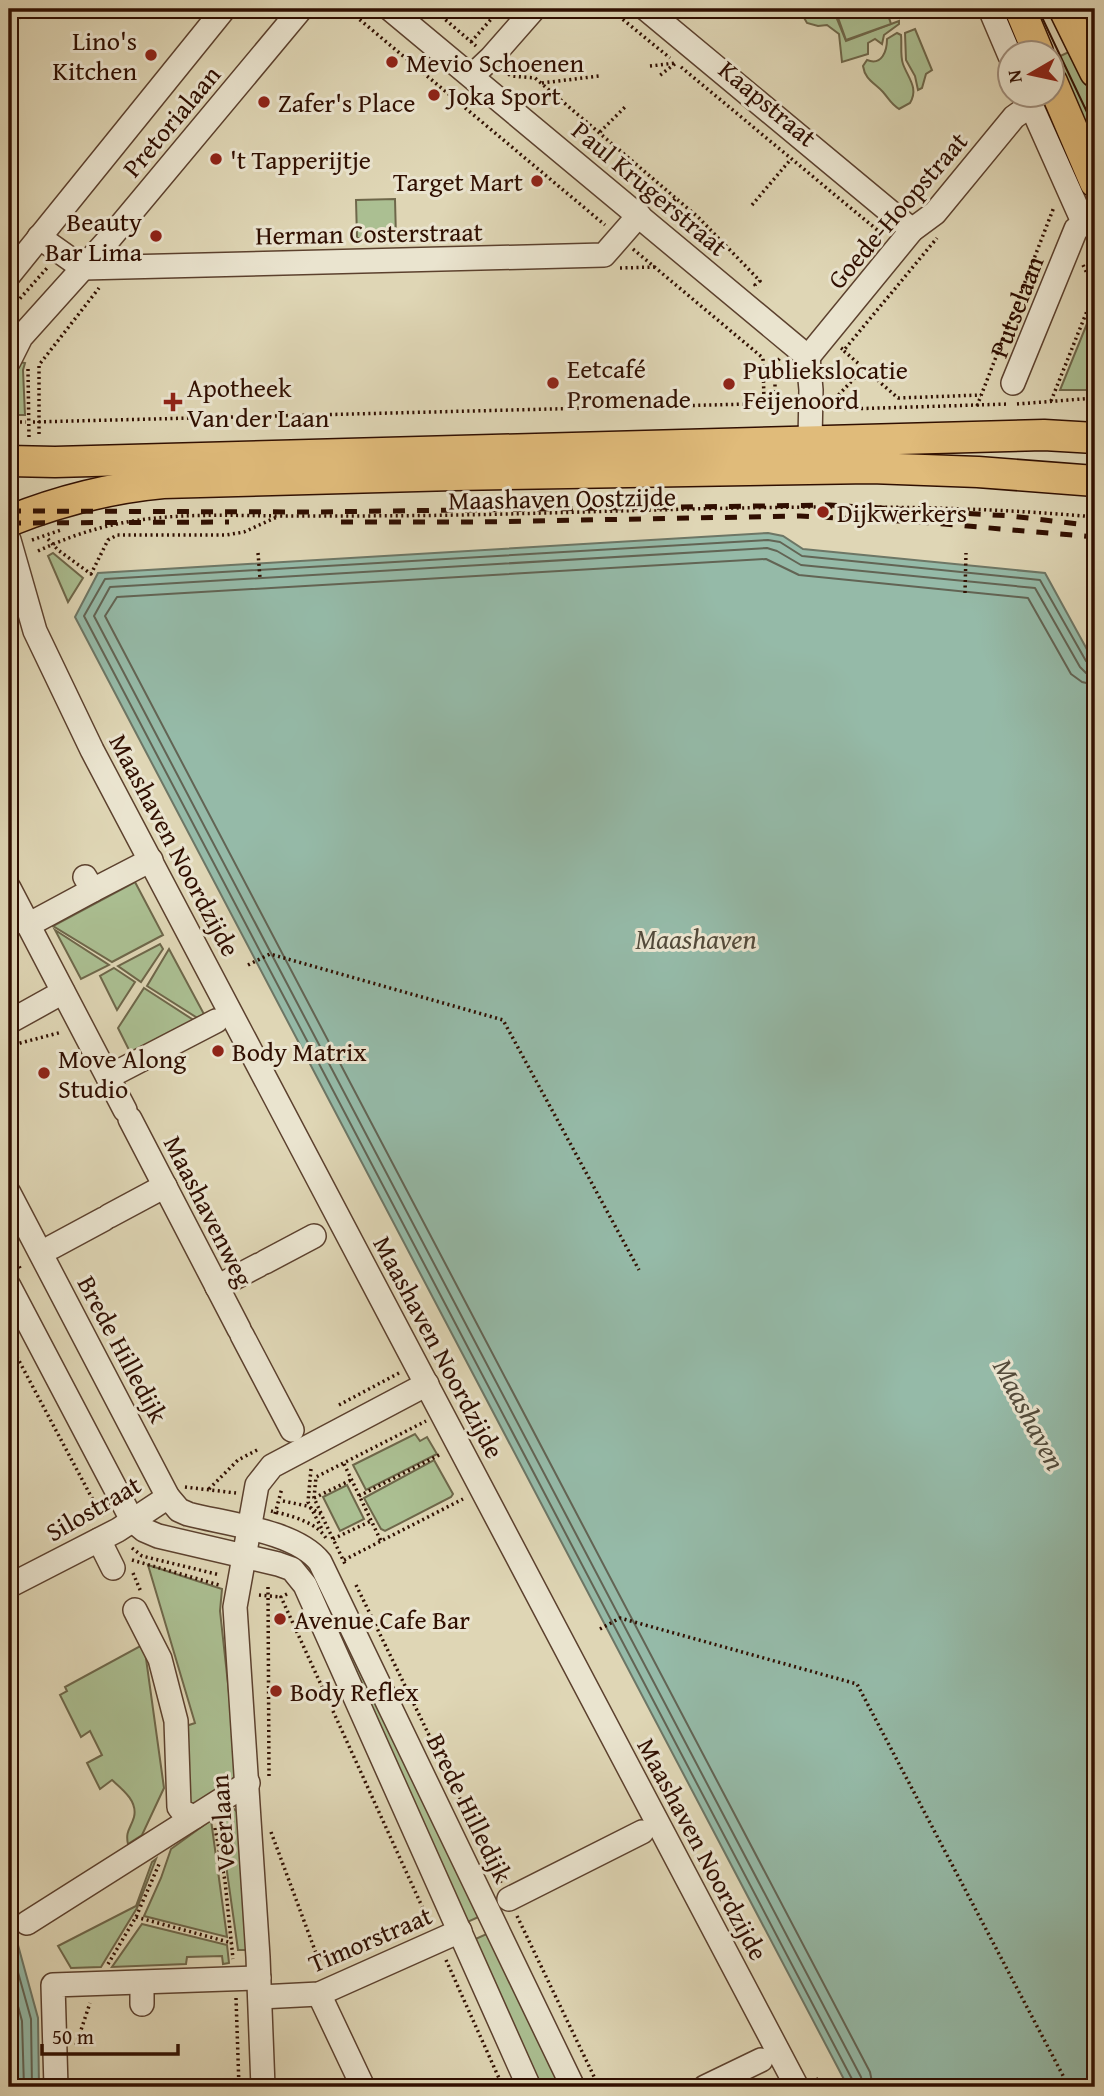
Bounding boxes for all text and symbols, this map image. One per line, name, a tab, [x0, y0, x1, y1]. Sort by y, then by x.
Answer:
place label: Lino's Kitchen	[53, 21, 137, 90]
north arrow	[996, 38, 1066, 108]
place label: Mevio Schoenen	[406, 43, 584, 82]
marker: Lino's Kitchen	[143, 47, 159, 63]
street label: Kaapstraat	[710, 50, 826, 156]
marker: Mevio Schoenen	[384, 54, 400, 70]
street label: Pretorialaan	[112, 56, 230, 186]
text: N	[999, 68, 1029, 85]
place label: Joka Sport	[445, 76, 561, 115]
place label: Zafer's Place	[278, 83, 415, 122]
marker: Joka Sport	[426, 87, 442, 103]
marker: Zafer's Place	[256, 94, 272, 110]
street label: Paul Krugerstraat	[564, 111, 736, 265]
street label: Goede-Hoopstraat	[818, 123, 976, 297]
place label: 't Tapperijtje	[230, 140, 371, 179]
marker: 't Tapperijtje	[208, 151, 224, 167]
place label: Target Mart	[393, 162, 523, 201]
marker: Target Mart	[529, 173, 545, 189]
place label: Beauty Bar Lima	[45, 202, 143, 271]
street label: Herman Costerstraat	[255, 212, 483, 254]
marker: Beauty Bar Lima	[148, 228, 164, 244]
street label: Putselaan	[978, 249, 1053, 363]
place label: Eetcafé Promenade	[567, 349, 691, 418]
place label: Publiekslocatie Feijenoord	[743, 350, 908, 419]
place label: Apotheek Van der Laan	[187, 368, 330, 437]
marker: Eetcafé Promenade	[545, 375, 561, 391]
marker: Publiekslocatie Feijenoord	[721, 376, 737, 392]
marker: Apotheek Van der Laan	[165, 394, 181, 410]
street label: Maashaven Oostzijde	[448, 477, 676, 519]
place label: Dijkwerkers	[837, 493, 967, 532]
marker: Dijkwerkers	[815, 504, 831, 520]
street label: Maashaven Noordzijde	[100, 727, 250, 963]
water label: Maashaven	[635, 918, 757, 959]
place label: Body Matrix	[232, 1032, 367, 1071]
place label: Move Along Studio	[58, 1039, 186, 1108]
marker: Body Matrix	[210, 1043, 226, 1059]
marker: Move Along Studio	[36, 1065, 52, 1081]
street label: Maashavenweg	[154, 1129, 264, 1293]
street label: Maashaven Noordzijde	[364, 1229, 514, 1465]
street label: Brede Hilledijk	[68, 1268, 179, 1430]
water label: Maashaven	[983, 1351, 1077, 1477]
street label: Silostraat	[38, 1465, 148, 1551]
place label: Avenue Cafe Bar	[294, 1600, 470, 1639]
marker: Avenue Cafe Bar	[272, 1611, 288, 1627]
place label: Body Reflex	[290, 1672, 419, 1711]
marker: Body Reflex	[268, 1683, 284, 1699]
street label: Brede Hilledijk	[417, 1727, 523, 1890]
street label: Maashaven Noordzijde	[628, 1731, 778, 1967]
street label: Veerlaan	[199, 1773, 245, 1873]
street label: Timorstraat	[302, 1895, 438, 1983]
scale bar	[42, 2012, 178, 2056]
text: 50 m	[52, 2021, 94, 2052]

